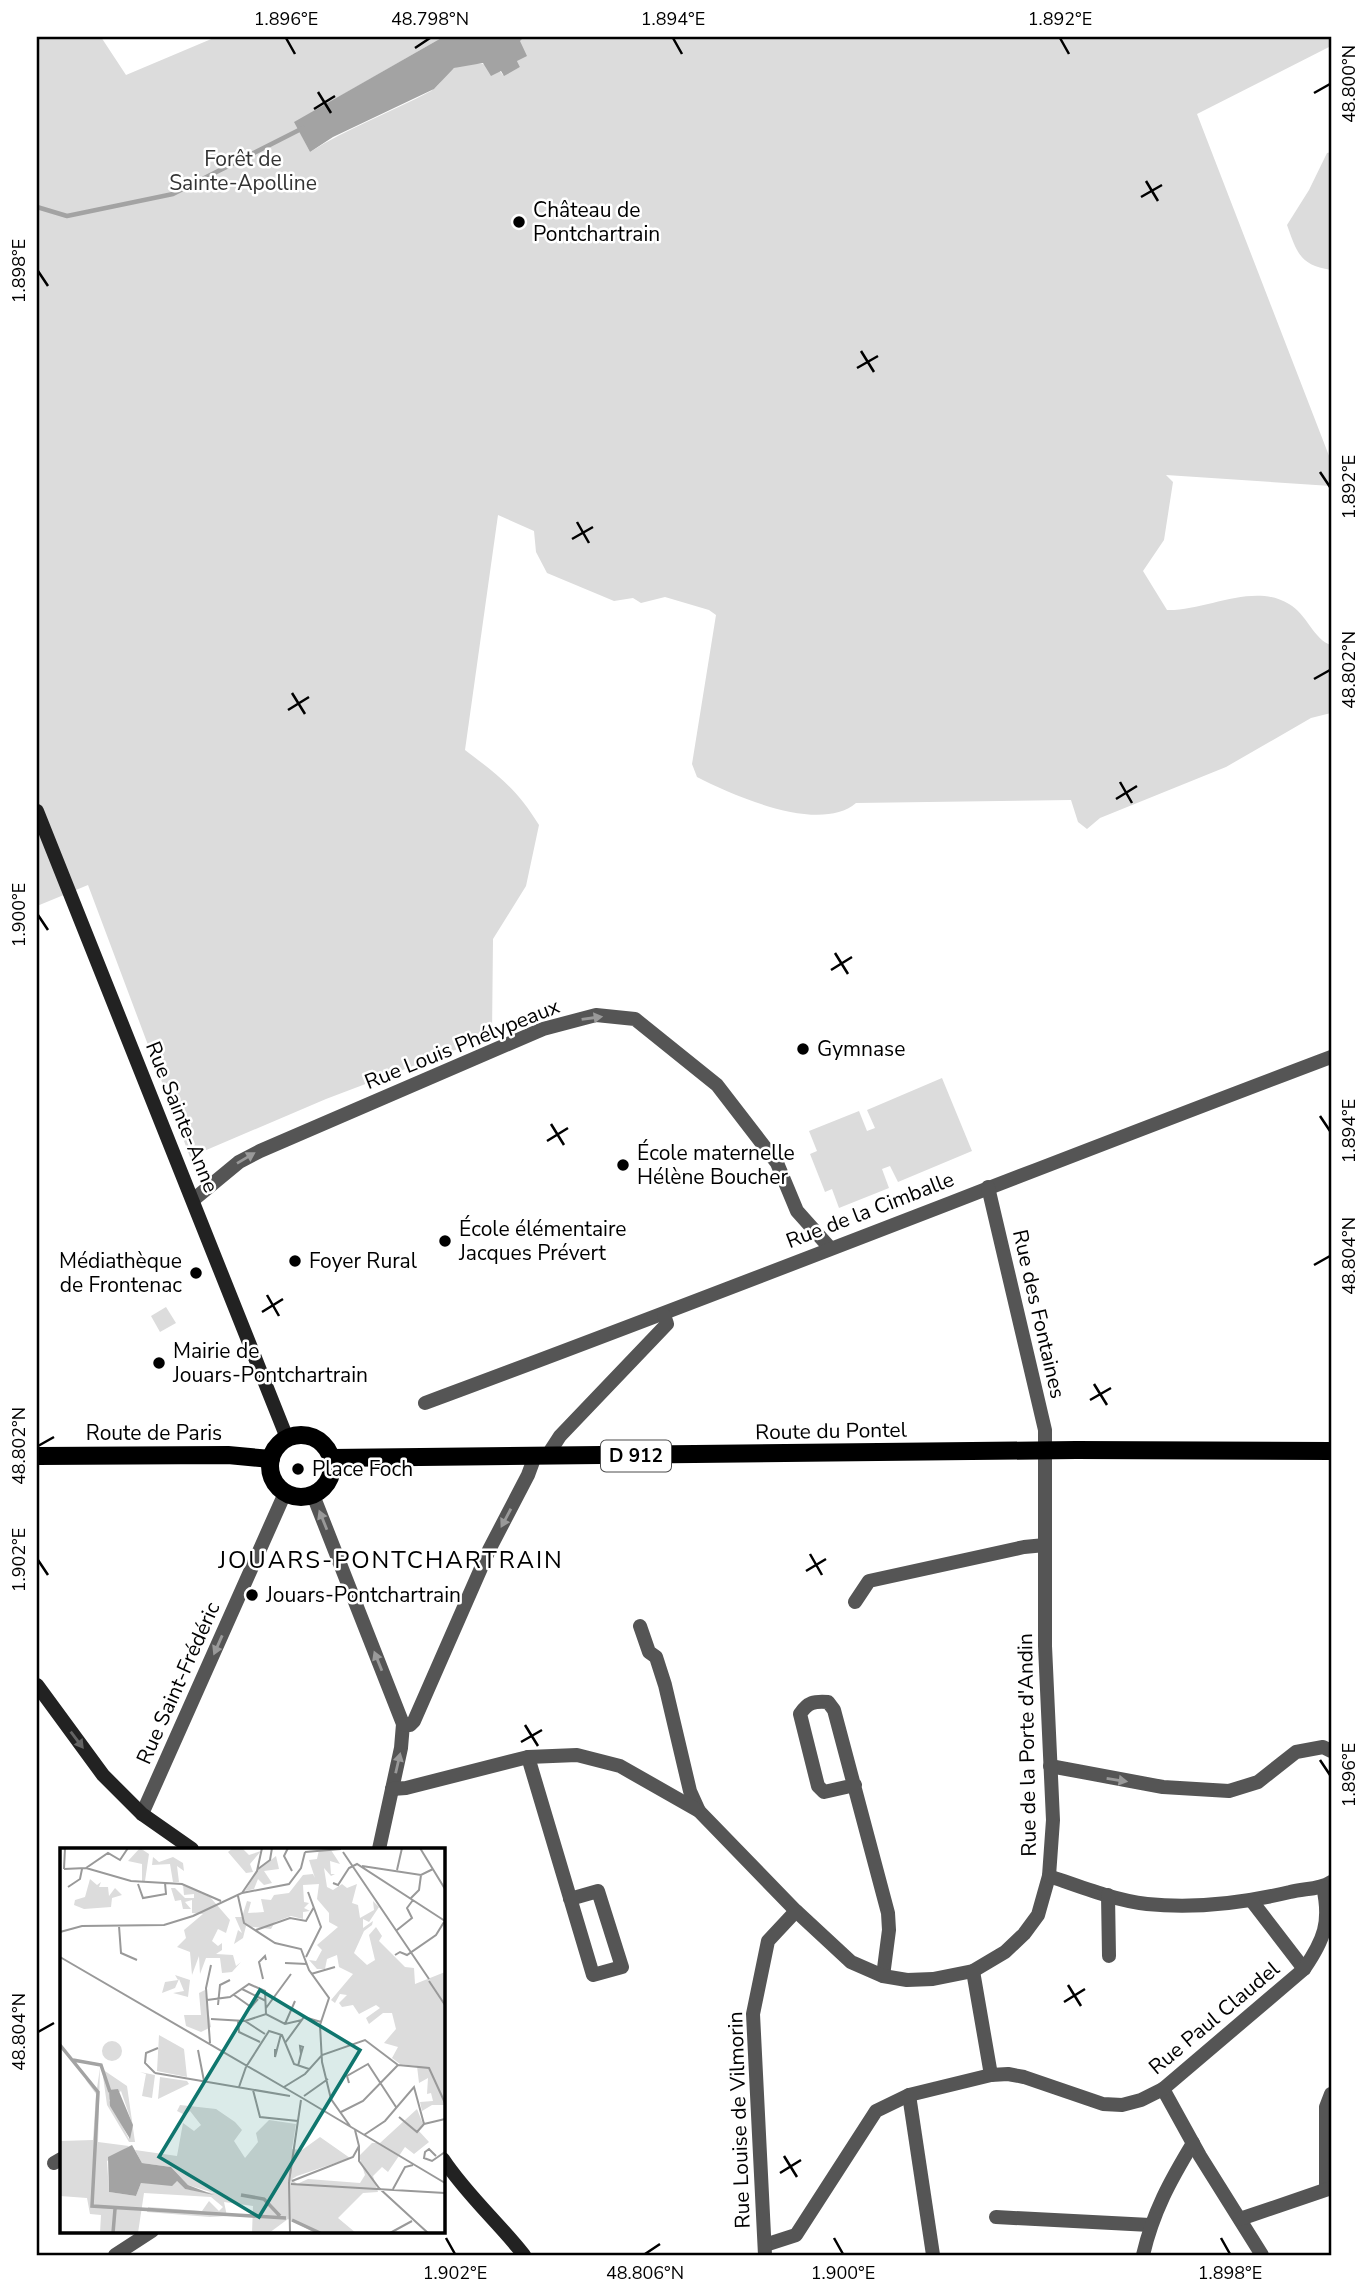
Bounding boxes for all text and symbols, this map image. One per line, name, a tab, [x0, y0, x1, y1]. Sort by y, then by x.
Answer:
text: 1.896°E	[254, 7, 318, 31]
text: 48.798°N	[391, 7, 469, 31]
text: 1.894°E	[641, 7, 705, 31]
text: 1.892°E	[1028, 7, 1092, 31]
text: 48.800°N	[1337, 45, 1361, 123]
park label: Forêt de Sainte-Apolline	[169, 145, 317, 197]
place label: Château de Pontchartrain	[533, 196, 660, 248]
marker: Château de Pontchartrain	[511, 214, 527, 230]
text: 1.898°E	[7, 239, 31, 303]
text: 1.892°E	[1337, 455, 1361, 519]
text: 48.802°N	[1337, 631, 1361, 709]
text: 1.900°E	[7, 883, 31, 947]
street label: Rue Louis Phélypeaux	[360, 992, 564, 1096]
one-way arrow	[581, 1012, 603, 1023]
place label: Gymnase	[817, 1035, 905, 1063]
street label: Rue Sainte-Anne	[139, 1037, 225, 1197]
marker: Gymnase	[795, 1041, 811, 1057]
text: 1.894°E	[1337, 1099, 1361, 1163]
place label: École maternelle Hélène Boucher	[637, 1139, 795, 1191]
one-way arrow	[237, 1152, 256, 1165]
marker: École maternelle Hélène Boucher	[615, 1157, 631, 1173]
street label: Rue de la Cimballe	[782, 1165, 958, 1255]
place label: École élémentaire Jacques Prévert	[458, 1215, 626, 1267]
text: 48.804°N	[1337, 1217, 1361, 1295]
street label: Rue des Fontaines	[1006, 1227, 1072, 1401]
marker: École élémentaire Jacques Prévert	[437, 1233, 453, 1249]
place label: Médiathèque de Frontenac	[59, 1247, 182, 1299]
place label: Foyer Rural	[309, 1247, 418, 1275]
marker: Foyer Rural	[287, 1253, 303, 1269]
marker: Médiathèque de Frontenac	[188, 1265, 204, 1281]
place label: Mairie de Jouars-Pontchartrain	[172, 1337, 368, 1389]
marker: Mairie de Jouars-Pontchartrain	[151, 1355, 167, 1371]
text: 48.802°N	[7, 1407, 31, 1485]
street label: Route du Pontel	[755, 1416, 908, 1446]
street label: Route de Paris	[86, 1419, 222, 1447]
road number: D 912	[601, 1440, 671, 1472]
place label: Place Foch	[312, 1455, 413, 1483]
marker: Place Foch	[290, 1461, 306, 1477]
one-way arrow	[500, 1508, 512, 1527]
one-way arrow	[317, 1509, 328, 1530]
text: 1.902°E	[7, 1528, 31, 1592]
district label: JOUARS-PONTCHARTRAIN	[217, 1544, 564, 1576]
place label: Jouars-Pontchartrain	[265, 1581, 461, 1609]
marker: Jouars-Pontchartrain	[244, 1587, 260, 1603]
street label: Rue Saint-Frédéric	[130, 1597, 226, 1768]
street label: Rue de la Porte d'Andin	[1011, 1633, 1043, 1857]
one-way arrow	[212, 1635, 224, 1655]
one-way arrow	[373, 1650, 384, 1671]
one-way arrow	[69, 1731, 83, 1749]
text: 1.896°E	[1337, 1743, 1361, 1807]
one-way arrow	[393, 1752, 404, 1774]
one-way arrow	[1106, 1774, 1128, 1785]
inset map	[60, 1848, 444, 2232]
street label: Rue Paul Claudel	[1143, 1955, 1286, 2081]
text: 48.804°N	[7, 1993, 31, 2071]
street label: Rue Louise de Vilmorin	[721, 2011, 757, 2229]
text: 1.902°E	[423, 2261, 487, 2285]
text: 48.806°N	[606, 2261, 684, 2285]
text: 1.900°E	[811, 2261, 875, 2285]
text: 1.898°E	[1198, 2261, 1262, 2285]

